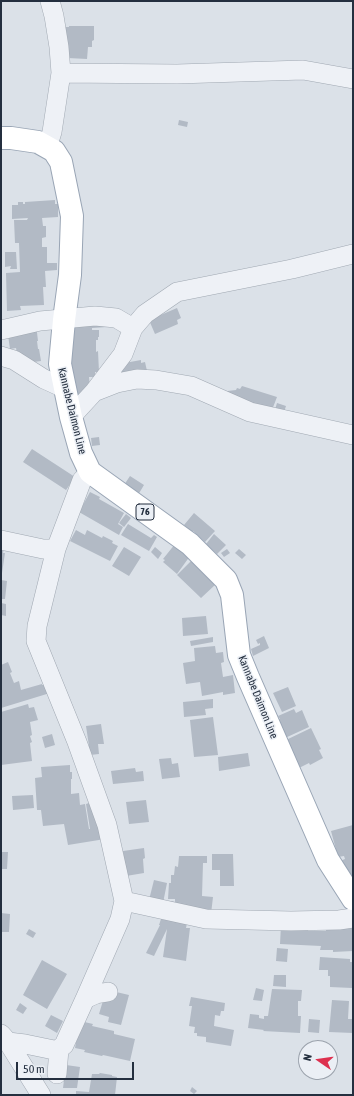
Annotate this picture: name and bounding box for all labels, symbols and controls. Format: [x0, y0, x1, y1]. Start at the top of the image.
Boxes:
street label: Kannabe Daimon Line [55, 366, 89, 456]
road number: 76 [136, 504, 154, 520]
street label: Kannabe Daimon Line [235, 653, 281, 741]
north arrow [298, 1040, 338, 1080]
text: N [301, 1053, 314, 1062]
scale bar [18, 1054, 136, 1080]
text: 50 m [23, 1062, 45, 1076]

